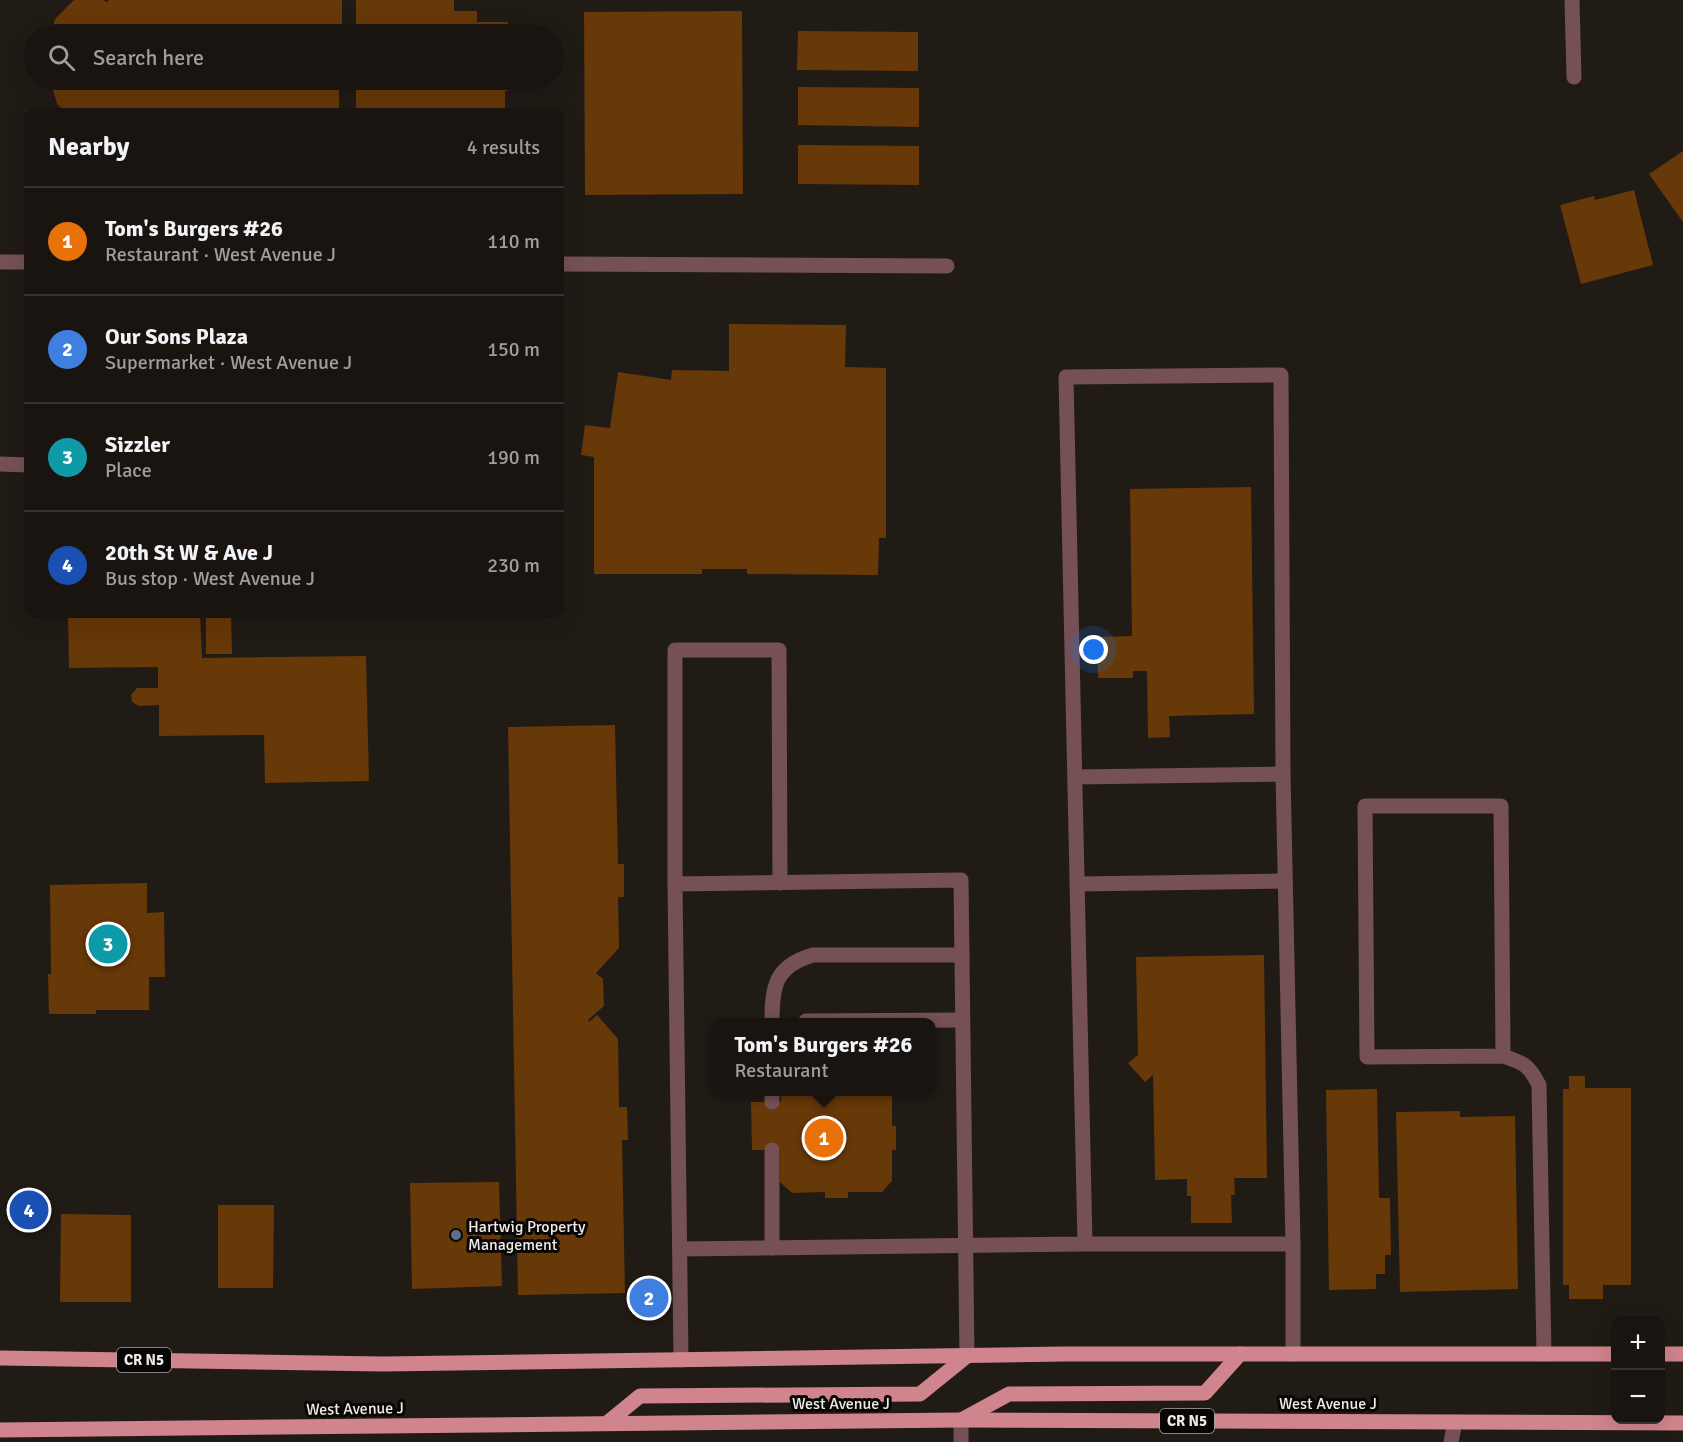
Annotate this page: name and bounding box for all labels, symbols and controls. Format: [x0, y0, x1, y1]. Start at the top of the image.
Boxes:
search box [24, 24, 564, 90]
icon: search [45, 41, 78, 74]
text: Search here [93, 44, 204, 71]
text: Nearby [48, 131, 129, 163]
text: 4 results [467, 135, 540, 160]
text: Tom's Burgers #26 [105, 215, 283, 242]
text: 1 [62, 229, 73, 254]
text: 110 m [487, 229, 540, 254]
text: Restaurant · West Avenue J [105, 242, 336, 267]
text: Our Sons Plaza [105, 323, 248, 350]
text: 2 [62, 337, 73, 362]
text: 150 m [487, 337, 540, 362]
text: Supermarket · West Avenue J [105, 350, 352, 375]
text: Sizzler [105, 431, 170, 458]
text: 3 [62, 445, 73, 470]
text: 190 m [487, 445, 540, 470]
text: Place [105, 458, 152, 483]
text: 20th St W & Ave J [105, 539, 273, 566]
text: 4 [62, 553, 73, 578]
text: 230 m [487, 553, 540, 578]
text: Bus stop · West Avenue J [105, 566, 315, 591]
your location [1079, 635, 1108, 664]
pin: 3 [88, 922, 128, 966]
popup [711, 1018, 936, 1096]
text: Tom's Burgers #26 [735, 1031, 912, 1058]
text: Restaurant [735, 1058, 828, 1083]
pin: 1 [804, 1116, 844, 1160]
pin: 4 [9, 1188, 48, 1232]
place label: Hartwig Property Management [468, 1217, 586, 1255]
marker: Hartwig Property Management [449, 1228, 463, 1242]
pin: 2 [630, 1276, 668, 1320]
map controls [1611, 1316, 1665, 1424]
button: + [1611, 1316, 1665, 1370]
road number: CR N5 [117, 1348, 171, 1372]
button: − [1611, 1370, 1665, 1424]
street label: West Avenue J [792, 1394, 890, 1414]
street label: West Avenue J [1279, 1394, 1377, 1414]
street label: West Avenue J [306, 1398, 404, 1420]
road number: CR N5 [1160, 1409, 1214, 1433]

